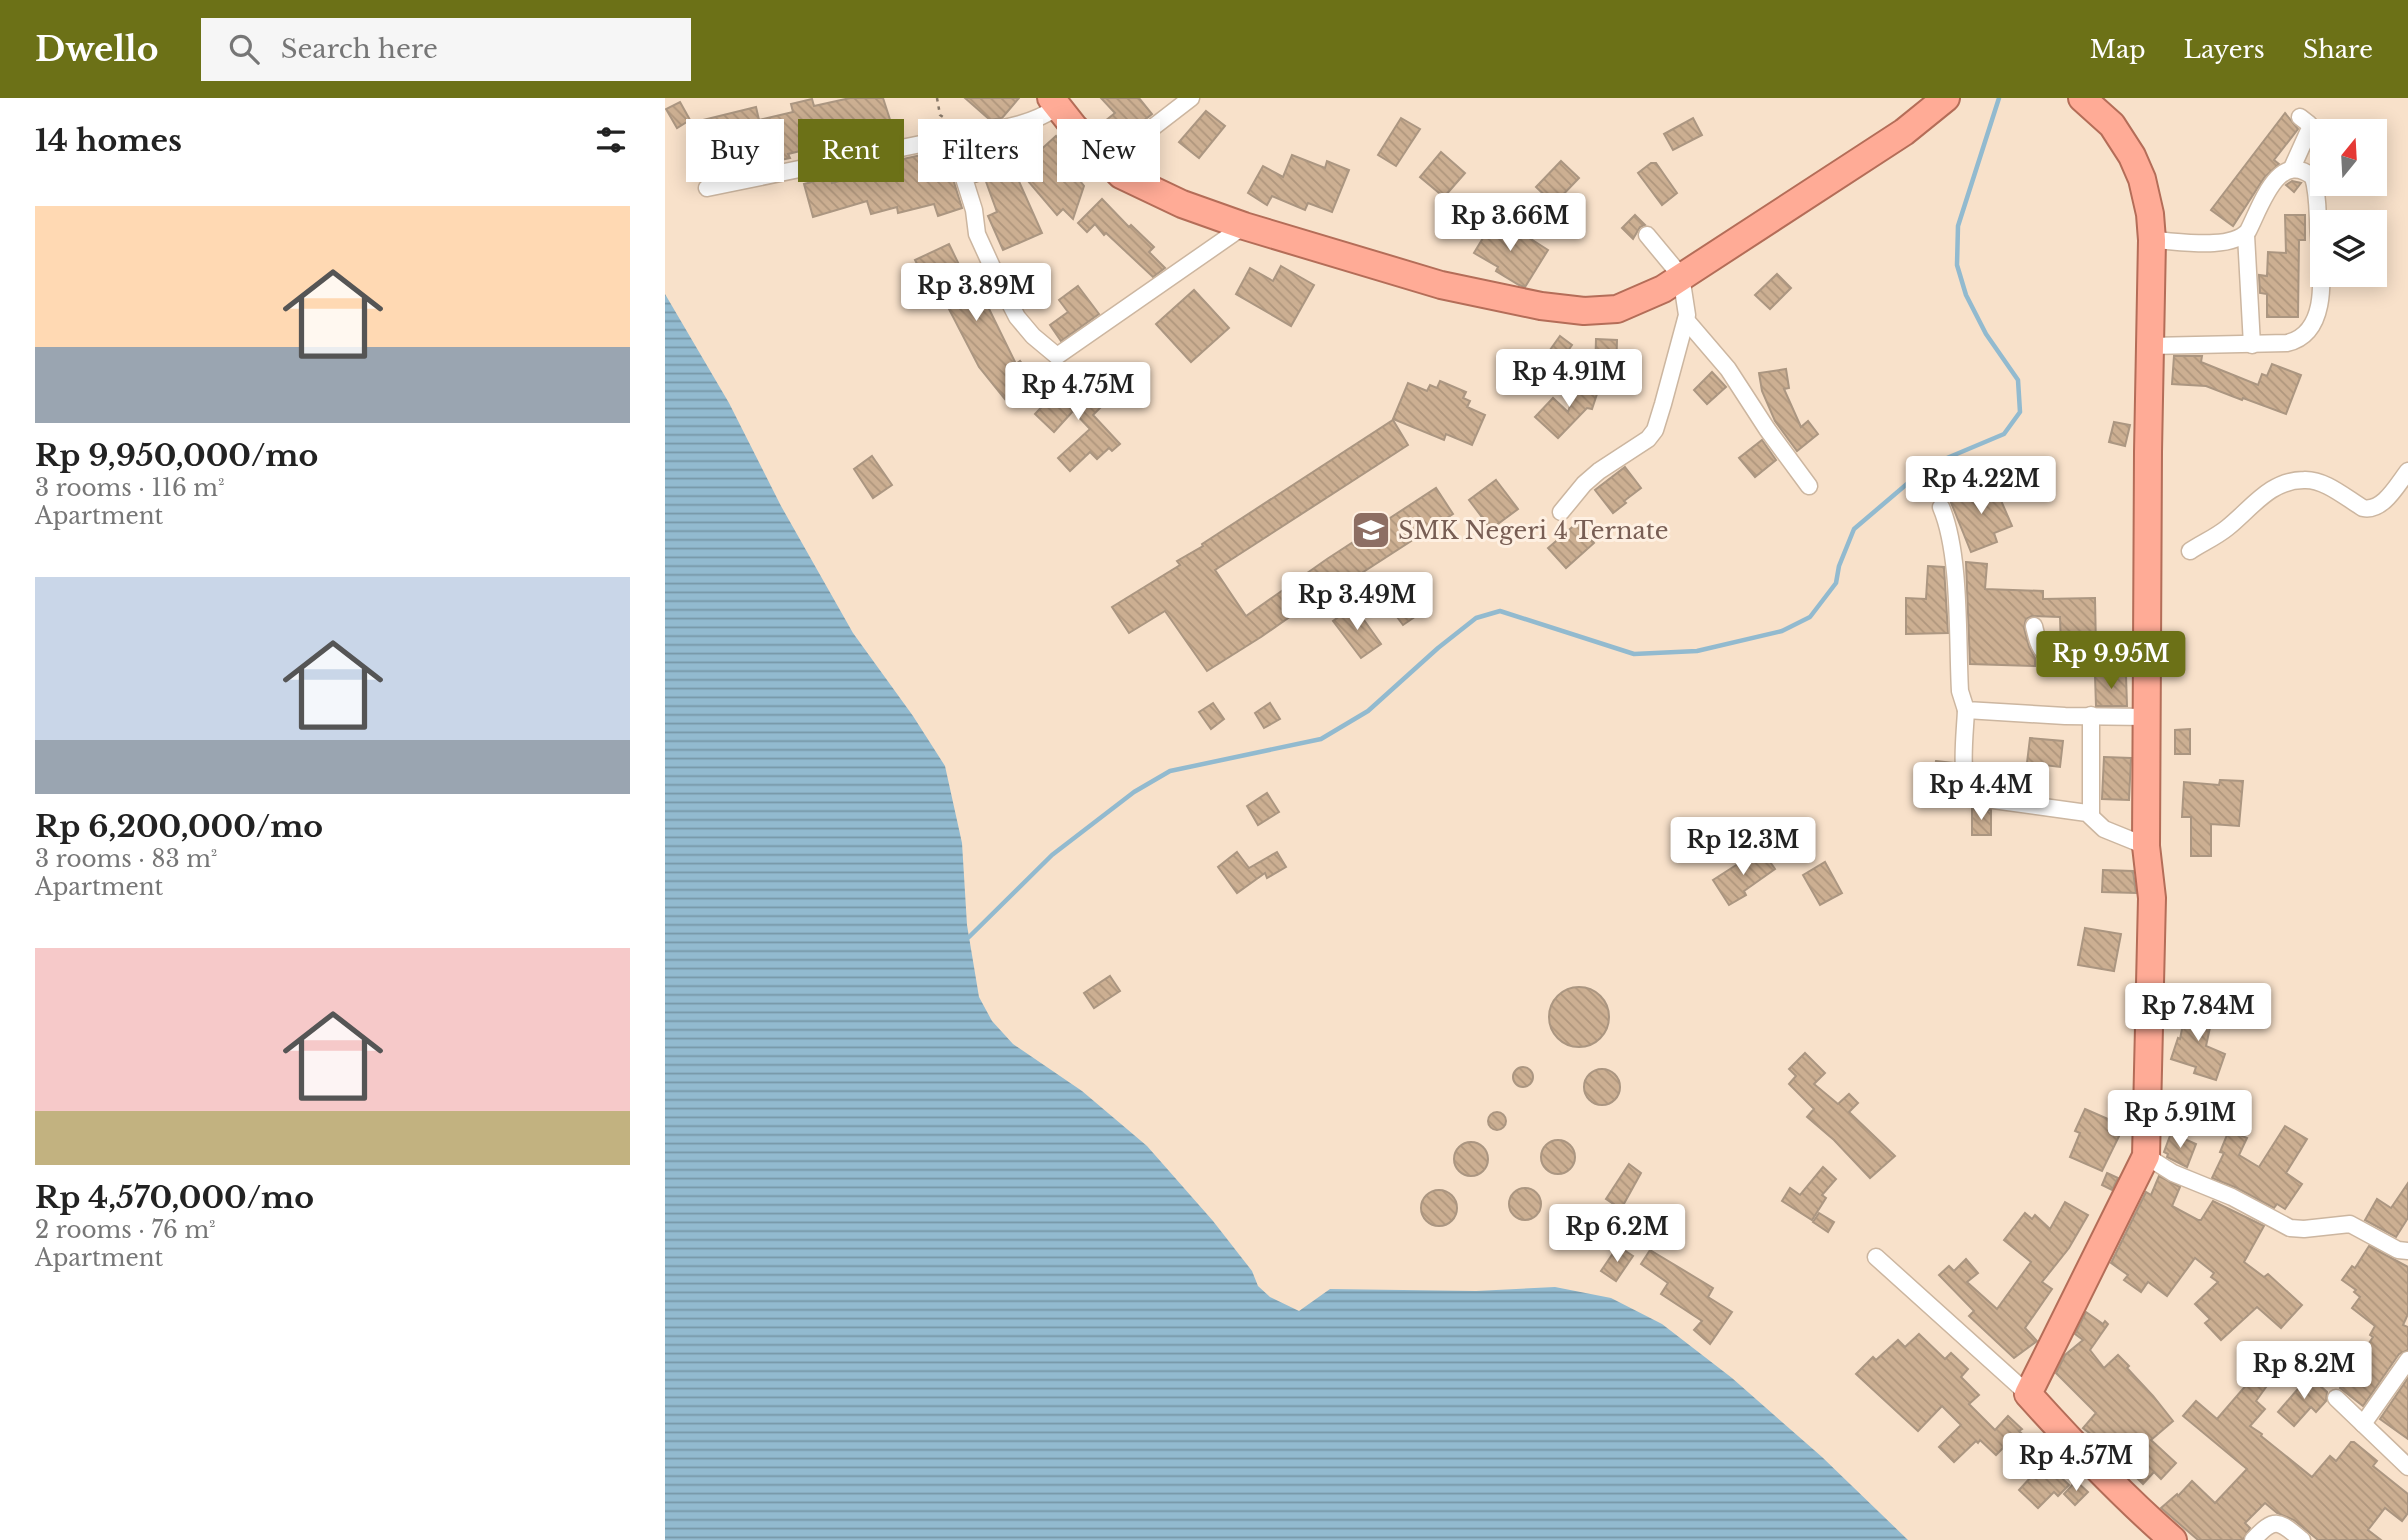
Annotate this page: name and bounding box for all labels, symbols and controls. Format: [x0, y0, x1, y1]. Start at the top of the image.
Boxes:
search box [201, 18, 691, 81]
text: Dwello [35, 29, 159, 70]
icon: search [225, 30, 263, 68]
text: Search here [281, 33, 438, 65]
text: Map [2090, 35, 2146, 64]
text: Layers [2184, 35, 2265, 64]
text: Share [2303, 35, 2373, 64]
chip: Buy [686, 119, 784, 182]
chip: Rent [798, 119, 904, 182]
chip: Filters [918, 119, 1043, 182]
chip: New [1057, 119, 1160, 182]
north arrow [2310, 119, 2387, 196]
map controls [2310, 119, 2387, 287]
icon: filters [592, 121, 630, 159]
text: 14 homes [35, 122, 182, 159]
pin: Rp 3.66M [1438, 194, 1582, 253]
text: Rp 3.66M [1451, 202, 1569, 230]
button: layers [2310, 210, 2387, 287]
icon: home [270, 251, 396, 377]
pin: Rp 3.89M [904, 264, 1048, 323]
text: Rp 3.89M [917, 272, 1035, 300]
pin: Rp 4.91M [1497, 350, 1641, 409]
text: Rp 4.91M [1512, 358, 1626, 386]
pin: Rp 4.75M [1006, 362, 1150, 422]
text: Rp 4.75M [1021, 371, 1135, 399]
text: Rp 9,950,000/mo [35, 437, 318, 474]
pin: Rp 4.22M [1909, 456, 2053, 516]
text: Rp 4.22M [1922, 465, 2040, 493]
text: 3 rooms · 116 m² [35, 474, 225, 502]
text: Apartment [35, 502, 163, 530]
school or university icon: SMK Negeri 4 Ternate [1350, 509, 1392, 551]
place label: SMK Negeri 4 Ternate [1398, 516, 1669, 545]
pin: Rp 3.49M [1285, 573, 1429, 632]
text: Rp 3.49M [1298, 581, 1416, 609]
icon: home [270, 622, 396, 748]
pin: Rp 9.95M [2039, 632, 2183, 691]
text: Rp 9.95M [2052, 640, 2170, 668]
pin: Rp 4.4M [1916, 762, 2046, 822]
text: Rp 4.4M [1929, 771, 2033, 799]
text: Rp 6,200,000/mo [35, 808, 323, 845]
pin: Rp 12.3M [1671, 818, 1815, 877]
text: Rp 12.3M [1687, 826, 1799, 854]
text: 3 rooms · 83 m² [35, 845, 217, 873]
text: Apartment [35, 873, 163, 901]
pin: Rp 7.84M [2126, 984, 2270, 1043]
text: Rp 7.84M [2141, 992, 2255, 1020]
icon: home [270, 993, 396, 1119]
pin: Rp 5.91M [2108, 1090, 2252, 1150]
text: Rp 5.91M [2124, 1099, 2236, 1127]
text: Rp 4,570,000/mo [35, 1179, 314, 1216]
pin: Rp 6.2M [1552, 1204, 1682, 1264]
text: Rp 6.2M [1565, 1213, 1669, 1241]
text: 2 rooms · 76 m² [35, 1216, 216, 1244]
text: Apartment [35, 1244, 163, 1272]
pin: Rp 8.2M [2239, 1342, 2369, 1401]
text: Rp 8.2M [2253, 1350, 2355, 1378]
pin: Rp 4.57M [2004, 1434, 2148, 1493]
text: Rp 4.57M [2019, 1442, 2133, 1470]

